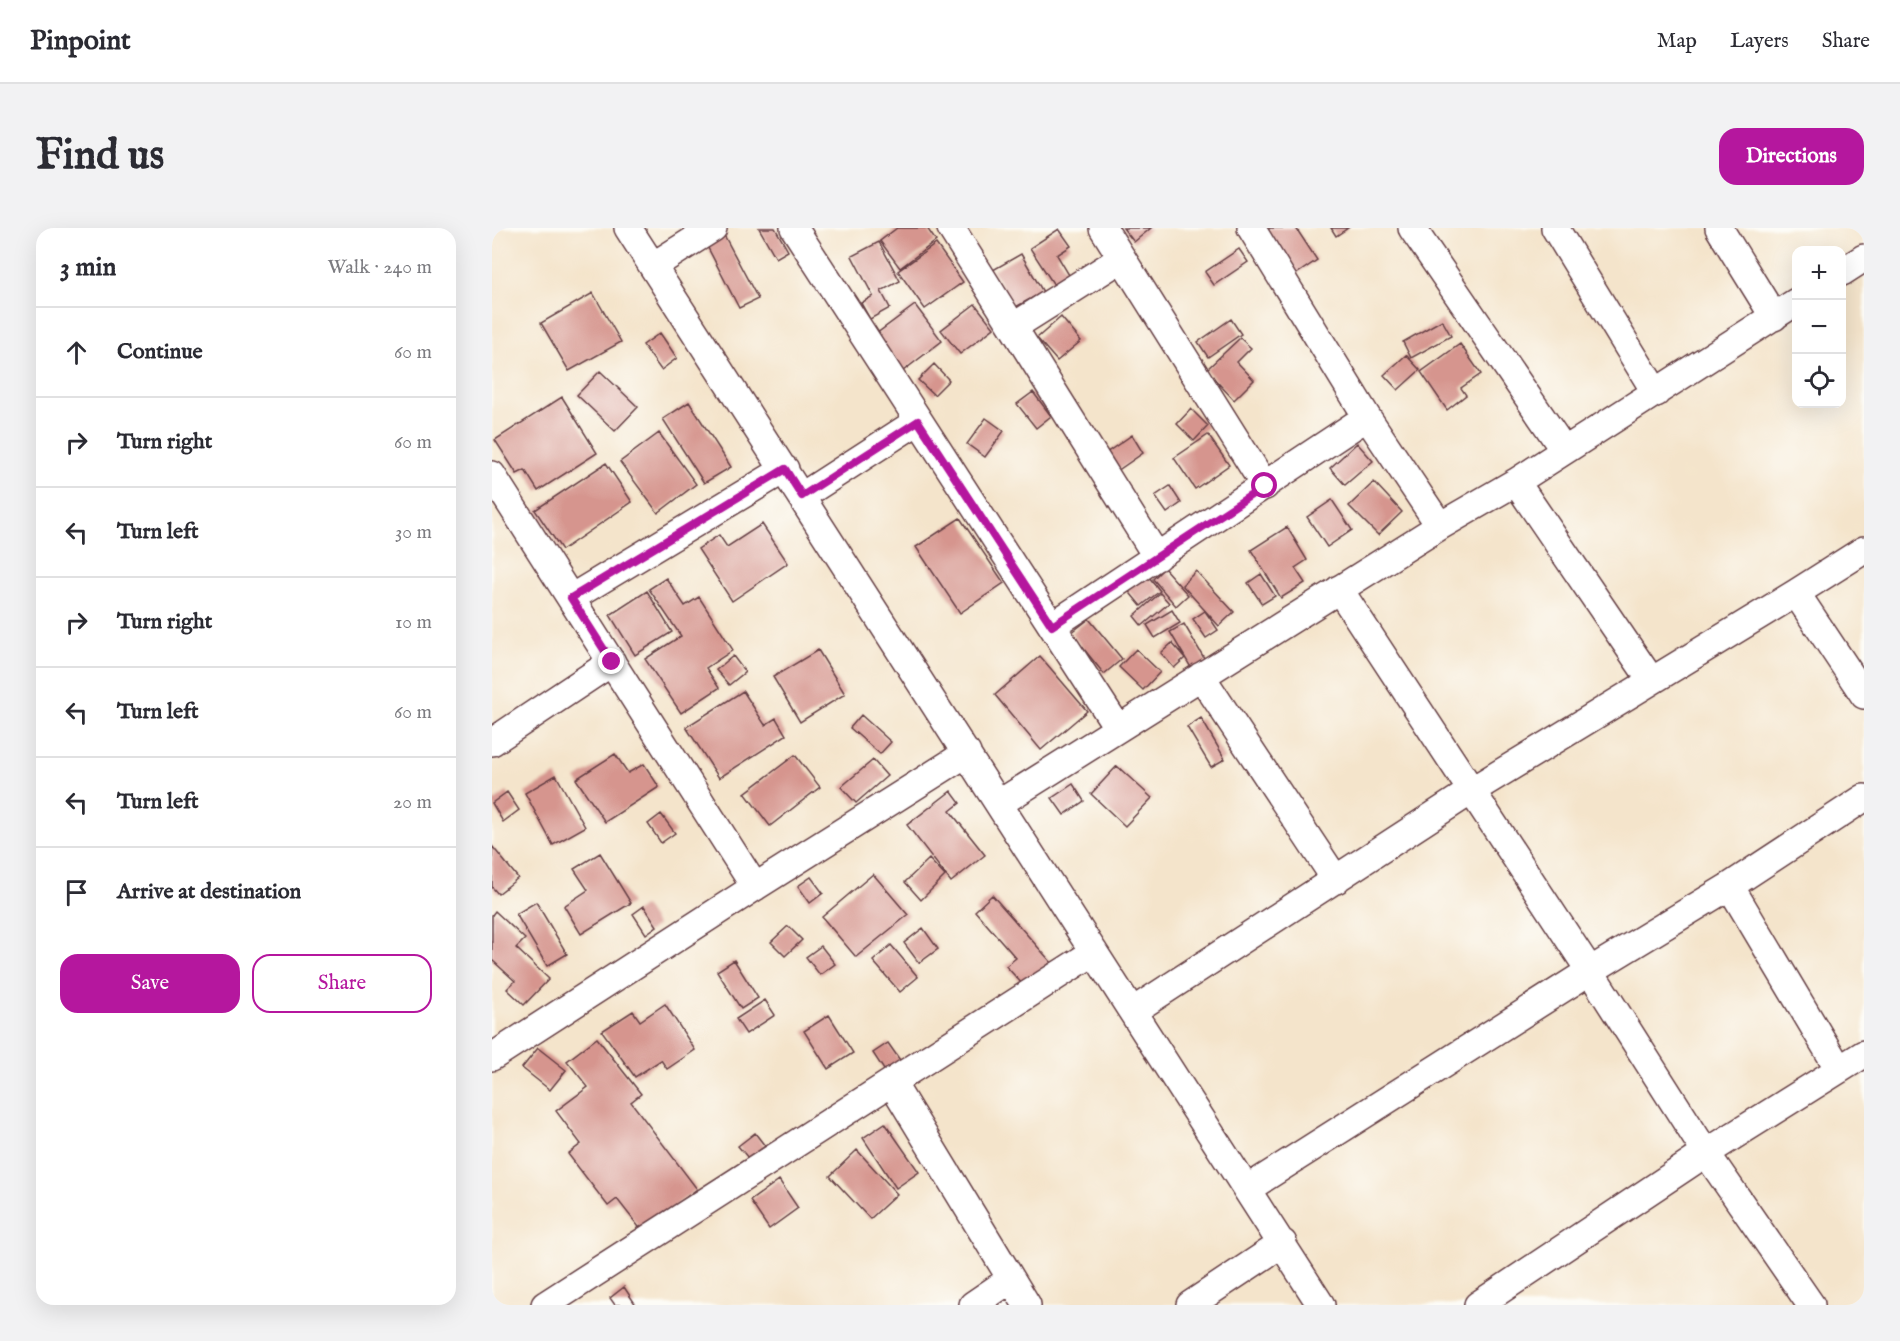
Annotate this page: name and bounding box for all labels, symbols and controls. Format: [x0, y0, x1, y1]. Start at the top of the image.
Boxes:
text: Pinpoint [30, 24, 131, 59]
text: Map [1657, 28, 1697, 55]
text: Layers [1730, 28, 1789, 55]
text: Share [1822, 28, 1870, 55]
button: Directions [1719, 128, 1864, 185]
text: Find us [36, 130, 164, 183]
map controls [1792, 246, 1846, 408]
button: + [1792, 246, 1846, 300]
text: 3 min [60, 251, 116, 284]
text: Walk · 240 m [327, 255, 432, 280]
button: − [1792, 300, 1846, 354]
icon: ahead [60, 336, 93, 369]
text: Continue [117, 338, 203, 366]
text: 60 m [394, 340, 432, 365]
button: locate [1792, 354, 1846, 408]
icon: right [60, 426, 93, 459]
text: Turn right [117, 428, 212, 456]
text: 60 m [394, 430, 432, 455]
route start [1251, 472, 1277, 498]
icon: left [60, 516, 93, 549]
text: Turn left [117, 518, 199, 546]
text: 30 m [395, 520, 432, 545]
icon: right [60, 606, 93, 639]
text: Turn right [117, 608, 212, 636]
text: 10 m [395, 610, 432, 635]
route end [598, 648, 624, 674]
icon: left [60, 696, 93, 729]
text: Turn left [117, 698, 199, 726]
text: 60 m [394, 700, 432, 725]
icon: left [60, 786, 93, 819]
text: Turn left [117, 788, 199, 816]
text: 20 m [393, 790, 432, 815]
icon: arrive [60, 876, 93, 909]
text: Arrive at destination [117, 878, 301, 906]
button: Save [60, 954, 240, 1013]
button: Share [252, 954, 432, 1013]

